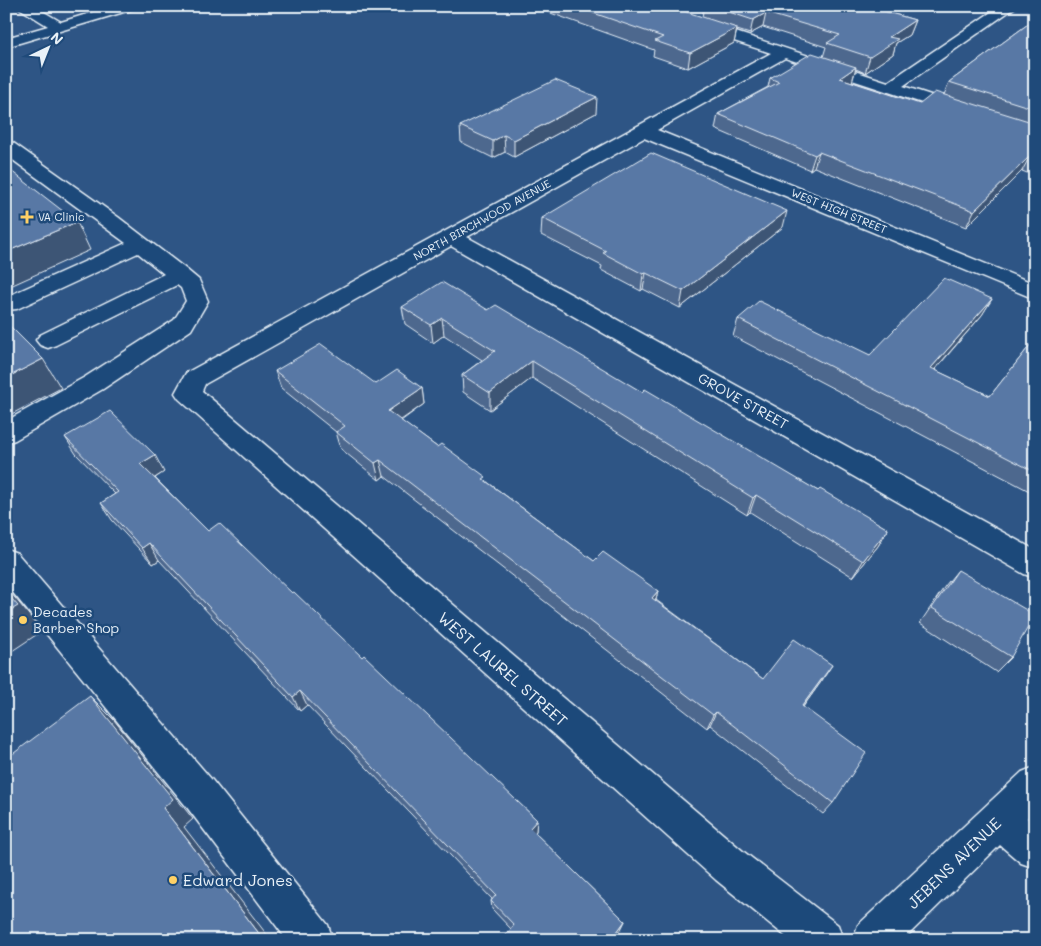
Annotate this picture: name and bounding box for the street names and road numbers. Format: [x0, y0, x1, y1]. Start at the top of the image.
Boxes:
street label: NORTH BIRCHWOOD AVENUE [410, 175, 553, 264]
street label: WEST HIGH STREET [789, 184, 889, 237]
street label: GROVE STREET [695, 368, 792, 433]
street label: WEST LAUREL STREET [434, 607, 572, 731]
street label: JEBENS AVENUE [902, 812, 1005, 913]

